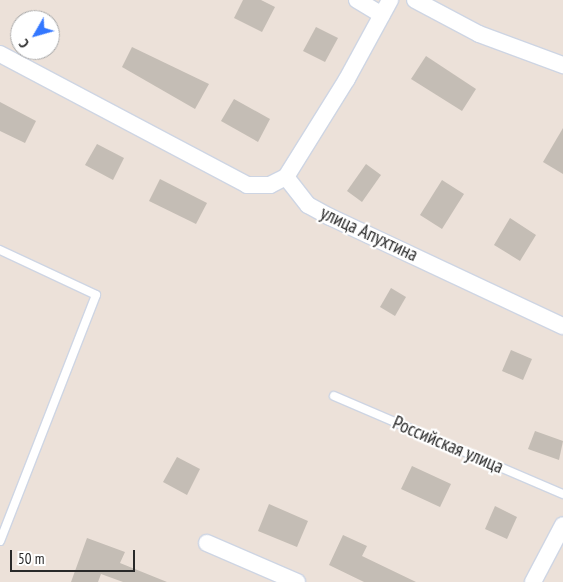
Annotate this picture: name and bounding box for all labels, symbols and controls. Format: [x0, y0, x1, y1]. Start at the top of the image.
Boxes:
north arrow [10, 10, 60, 60]
text: С [15, 36, 33, 52]
street label: улица Апухтина [316, 201, 422, 267]
street label: Российская улица [389, 411, 507, 479]
scale bar [12, 540, 138, 572]
text: 50 m [18, 549, 44, 568]

